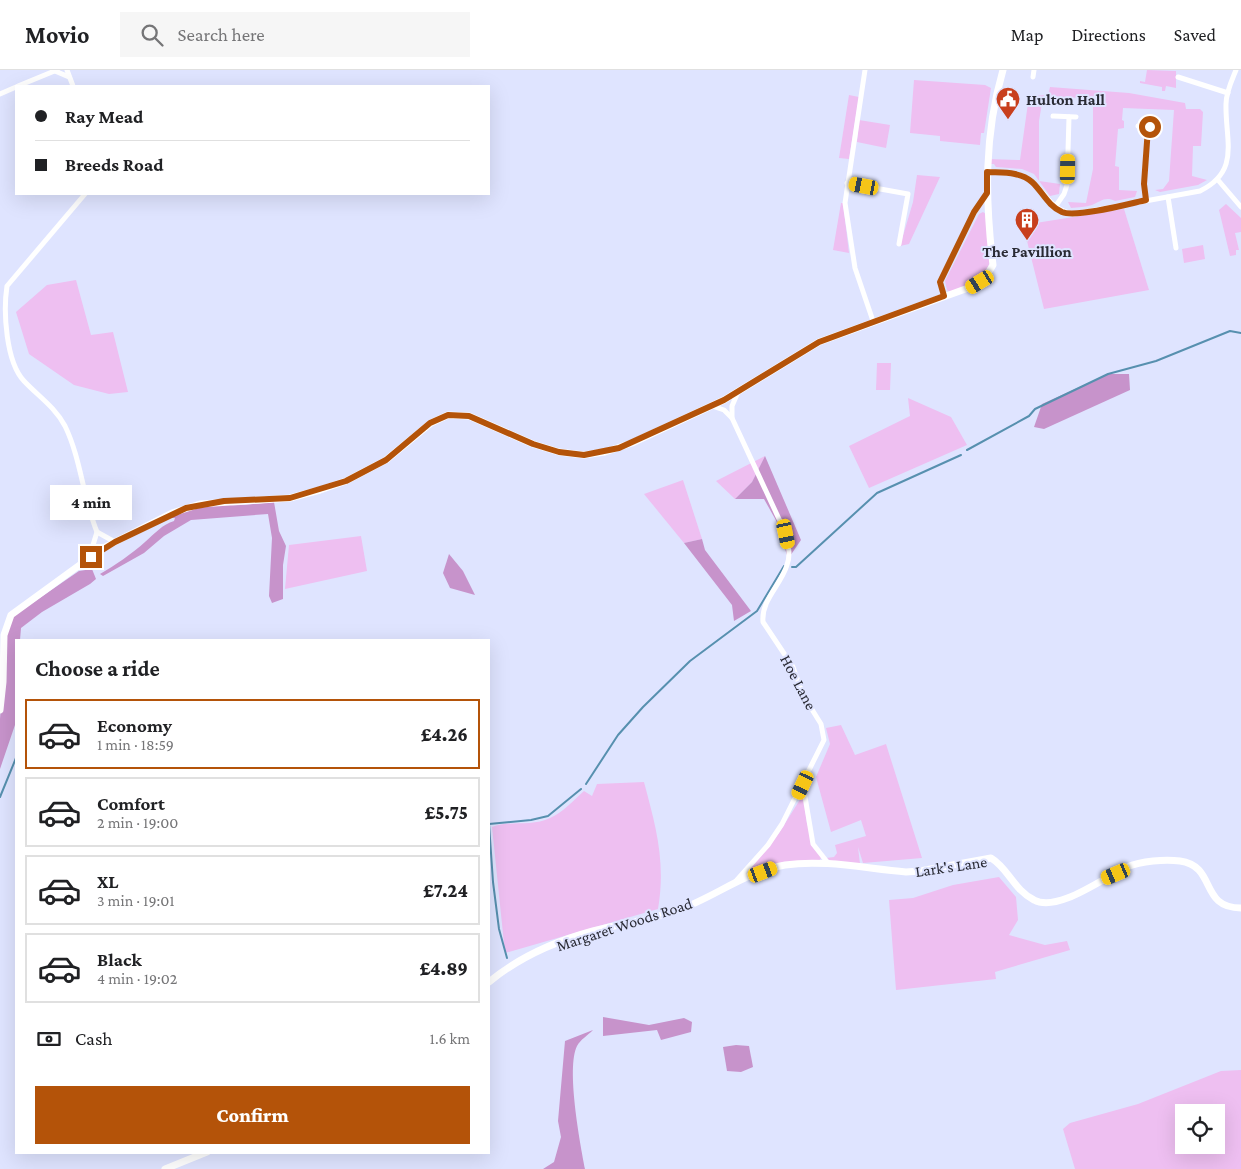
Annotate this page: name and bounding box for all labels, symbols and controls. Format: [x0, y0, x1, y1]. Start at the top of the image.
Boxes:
search box [120, 12, 470, 57]
text: Movio [25, 21, 90, 48]
icon: search [138, 21, 166, 49]
text: Search here [178, 24, 265, 45]
text: Map [1011, 25, 1043, 45]
text: Directions [1071, 25, 1146, 45]
text: Saved [1174, 25, 1216, 45]
public building icon: Hulton Hall [995, 86, 1021, 120]
place label: Hulton Hall [1026, 91, 1105, 108]
text: Ray Mead [65, 106, 143, 127]
route start [1139, 116, 1161, 138]
text: Breeds Road [65, 154, 164, 175]
car [1060, 154, 1075, 184]
car [847, 176, 880, 196]
building icon: The Pavillion [1014, 207, 1040, 241]
place label: The Pavillion [982, 243, 1072, 260]
car [963, 268, 996, 296]
callout: 4 min [50, 484, 132, 520]
text: 4 min [71, 494, 111, 511]
car [775, 518, 796, 550]
route end [80, 546, 102, 568]
street label: Hoe Lane [777, 652, 820, 712]
text: Choose a ride [35, 656, 160, 681]
icon: car [37, 712, 82, 757]
text: Economy [97, 715, 172, 736]
text: £4.26 [421, 724, 468, 745]
text: 1 min · 18:59 [97, 736, 174, 753]
car [789, 768, 816, 802]
icon: car [37, 790, 82, 835]
text: Comfort [97, 793, 165, 814]
text: £5.75 [424, 802, 468, 823]
text: 2 min · 19:00 [97, 814, 178, 831]
street label: Lark's Lane [914, 853, 988, 880]
car [746, 860, 779, 884]
car [1099, 861, 1132, 887]
icon: car [37, 868, 82, 913]
text: XL [97, 871, 119, 892]
text: £7.24 [423, 880, 468, 901]
text: 3 min · 19:01 [97, 892, 175, 909]
street label: Margaret Woods Road [554, 894, 695, 955]
icon: car [37, 946, 82, 991]
text: Black [97, 949, 142, 970]
text: £4.89 [419, 958, 468, 979]
text: 4 min · 19:02 [97, 970, 177, 987]
icon: cash [35, 1025, 63, 1053]
text: Cash [75, 1028, 113, 1049]
text: 1.6 km [430, 1030, 470, 1047]
button: Confirm [35, 1086, 470, 1144]
map controls [1175, 1104, 1225, 1154]
button: locate [1175, 1104, 1225, 1154]

